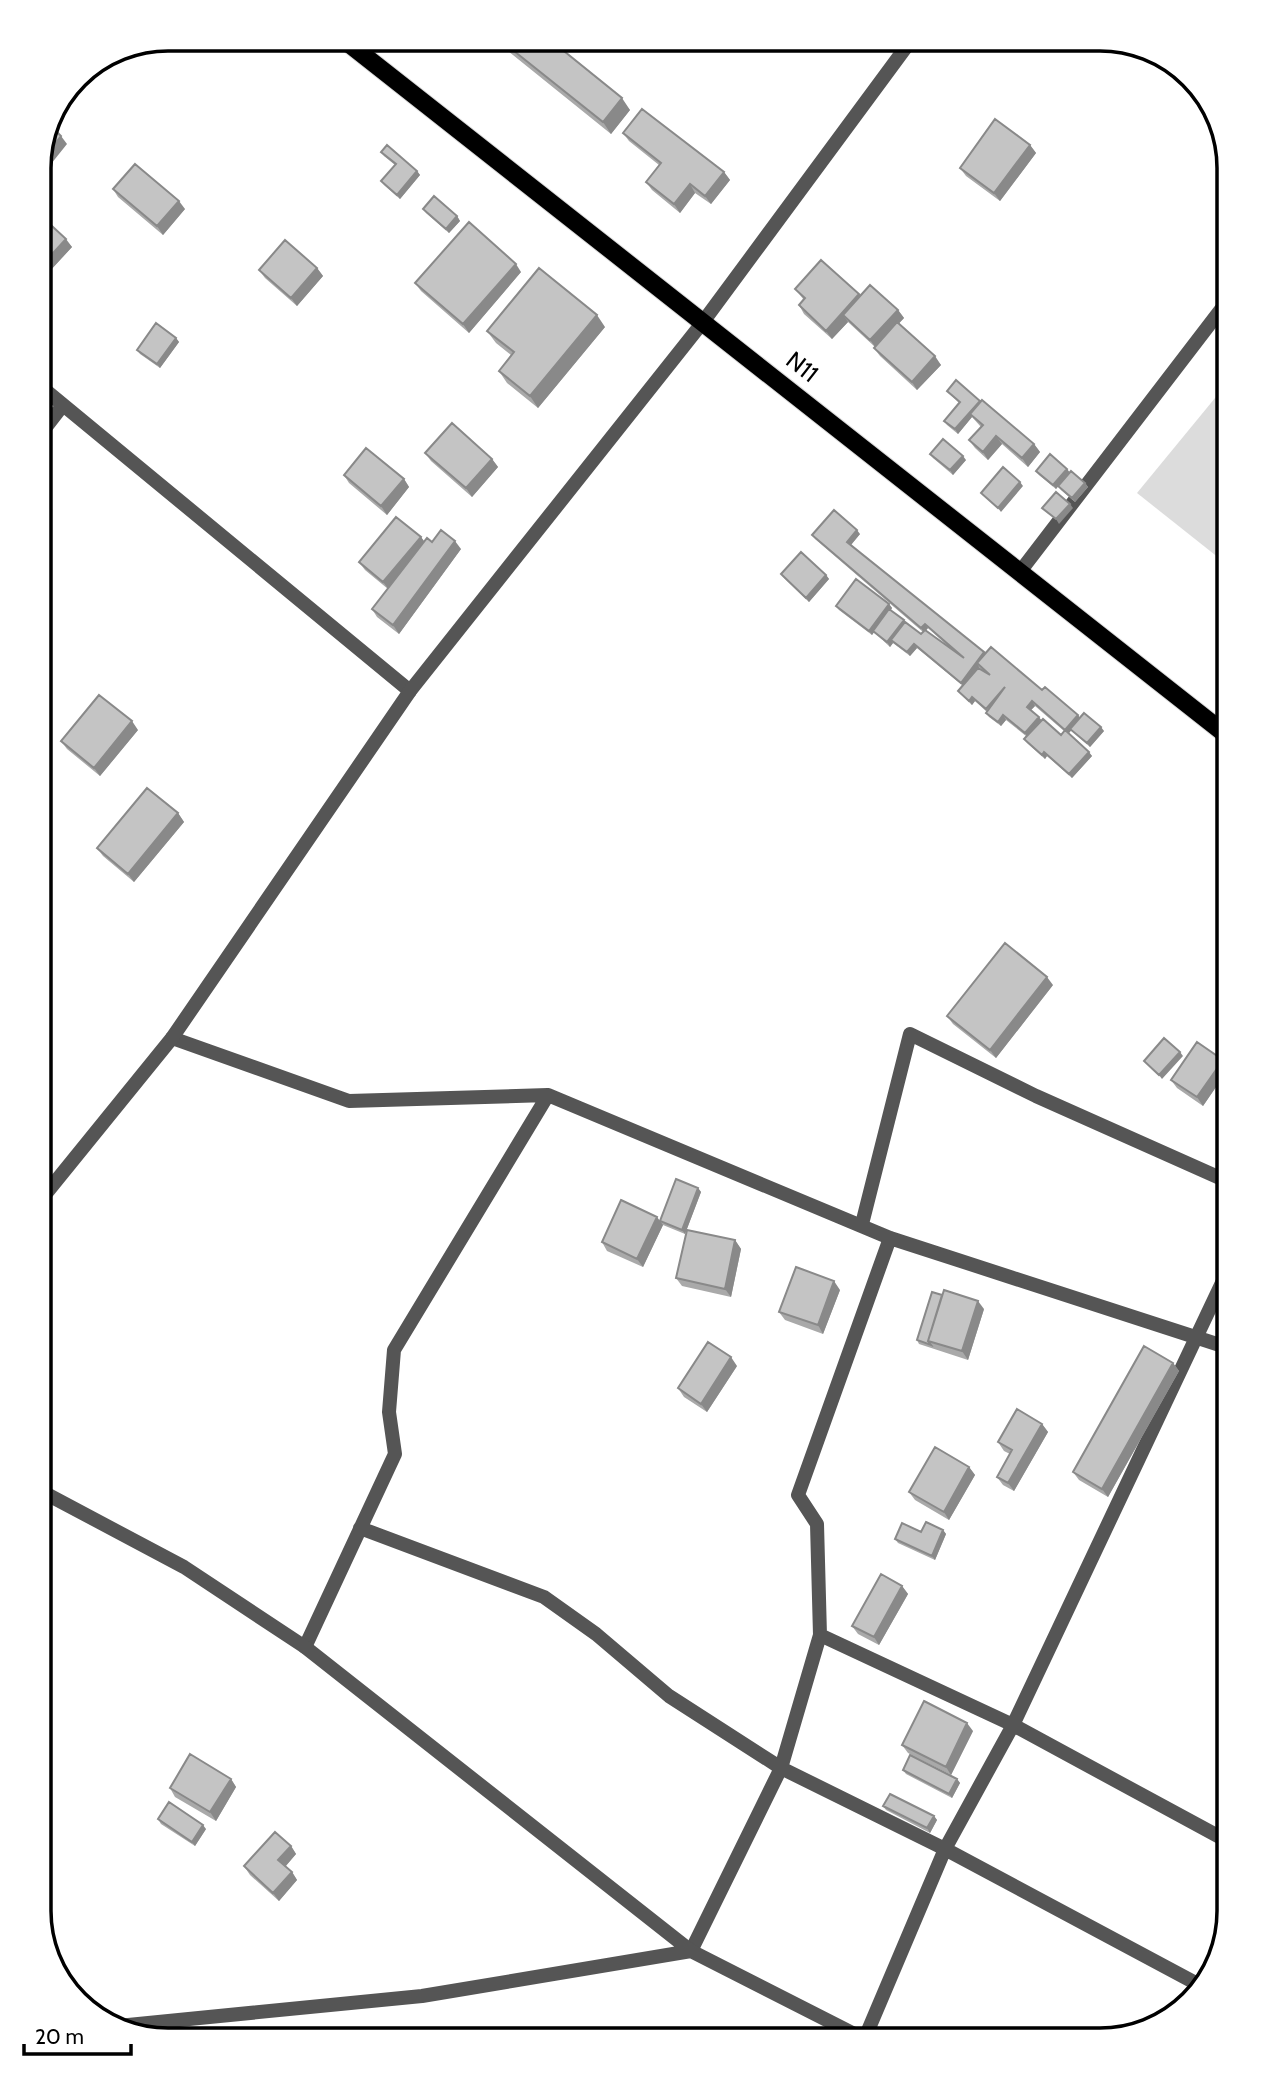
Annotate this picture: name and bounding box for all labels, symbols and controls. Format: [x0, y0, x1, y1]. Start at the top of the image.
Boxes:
street label: N11 [781, 345, 824, 388]
scale bar [24, 2012, 131, 2056]
text: 20 m [35, 2024, 84, 2049]

